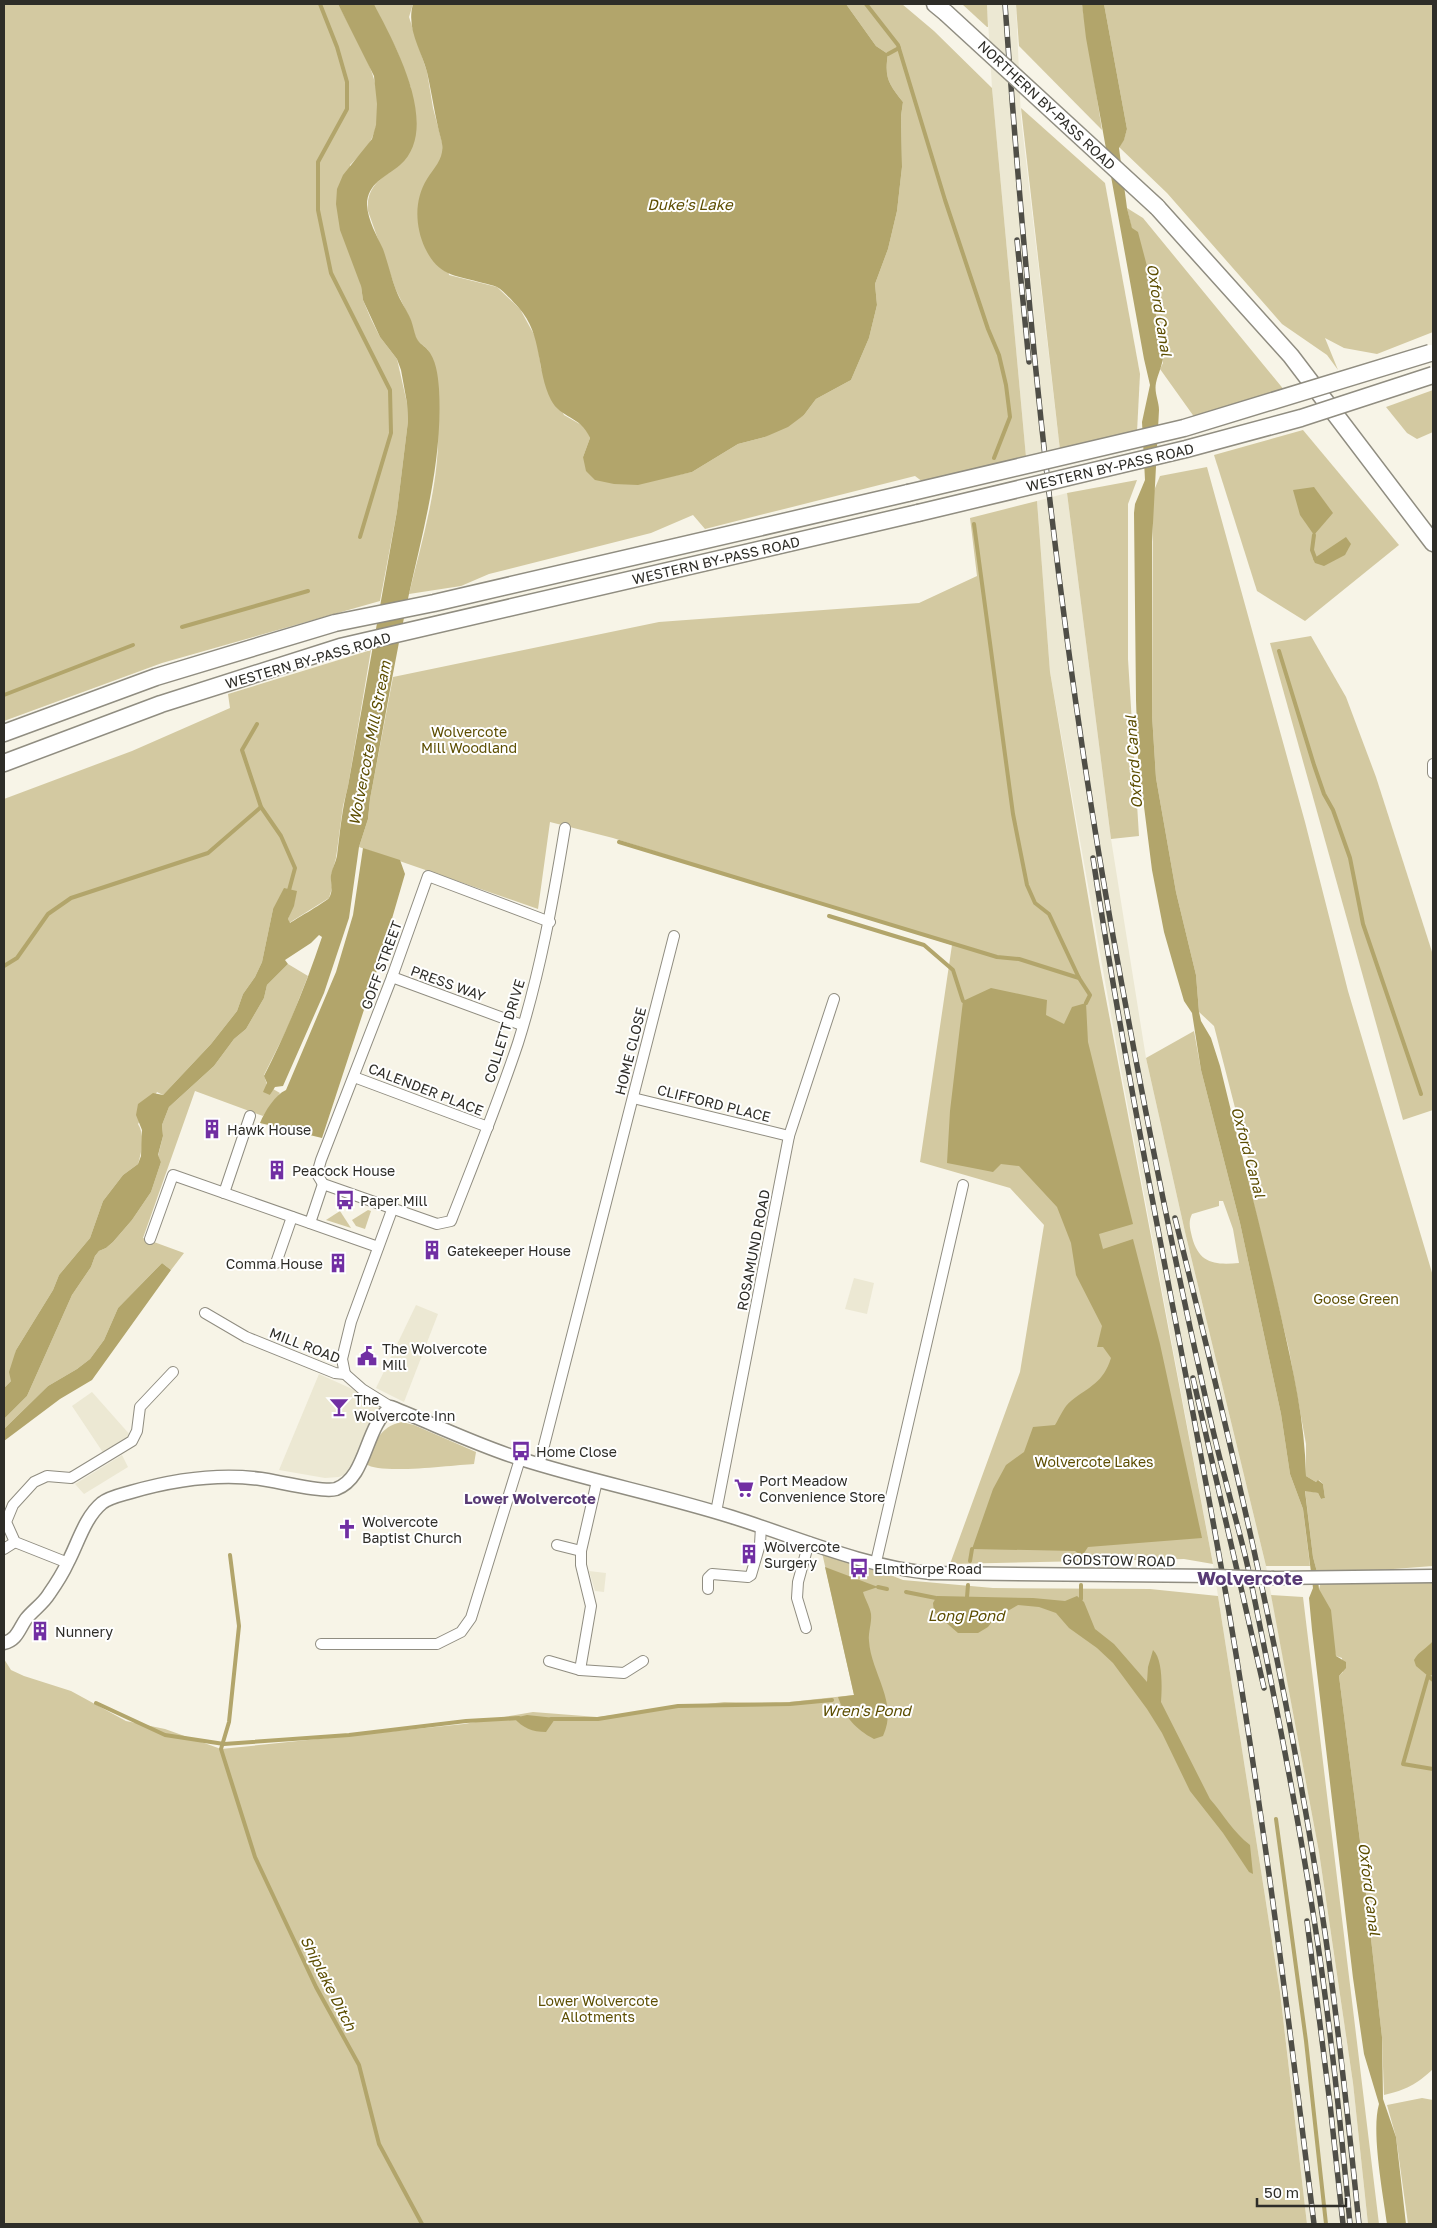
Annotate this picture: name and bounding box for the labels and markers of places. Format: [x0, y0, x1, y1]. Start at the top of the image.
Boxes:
building icon: Hawk House [201, 1118, 223, 1140]
place label: Hawk House [227, 1121, 311, 1138]
building icon: Peacock House [266, 1159, 288, 1181]
place label: Peacock House [292, 1162, 395, 1179]
bus stop icon: Paper Mill [334, 1189, 356, 1211]
place label: Paper Mill [360, 1192, 427, 1209]
building icon: Gatekeeper House [421, 1239, 443, 1261]
place label: Gatekeeper House [447, 1242, 571, 1259]
building icon: Comma House [327, 1252, 349, 1274]
place label: Comma House [226, 1255, 323, 1272]
place label: The Wolvercote Mill [382, 1340, 487, 1373]
public building icon: The Wolvercote Mill [356, 1345, 378, 1367]
place label: The Wolvercote Inn [354, 1391, 455, 1424]
bar icon: The Wolvercote Inn [328, 1396, 350, 1418]
bus stop icon: Home Close [510, 1440, 532, 1462]
place label: Home Close [536, 1443, 617, 1460]
place label: Port Meadow Convenience Store [759, 1472, 885, 1505]
supermarket icon: Port Meadow Convenience Store [733, 1477, 755, 1499]
place label: Wolvercote Baptist Church [362, 1513, 462, 1546]
church icon: Wolvercote Baptist Church [336, 1518, 358, 1540]
place label: Wolvercote Surgery [764, 1538, 840, 1571]
building icon: Wolvercote Surgery [738, 1543, 760, 1565]
bus stop icon: Elmthorpe Road [848, 1557, 870, 1579]
place label: Elmthorpe Road [874, 1560, 982, 1577]
building icon: Nunnery [29, 1620, 51, 1642]
place label: Nunnery [55, 1623, 113, 1640]

